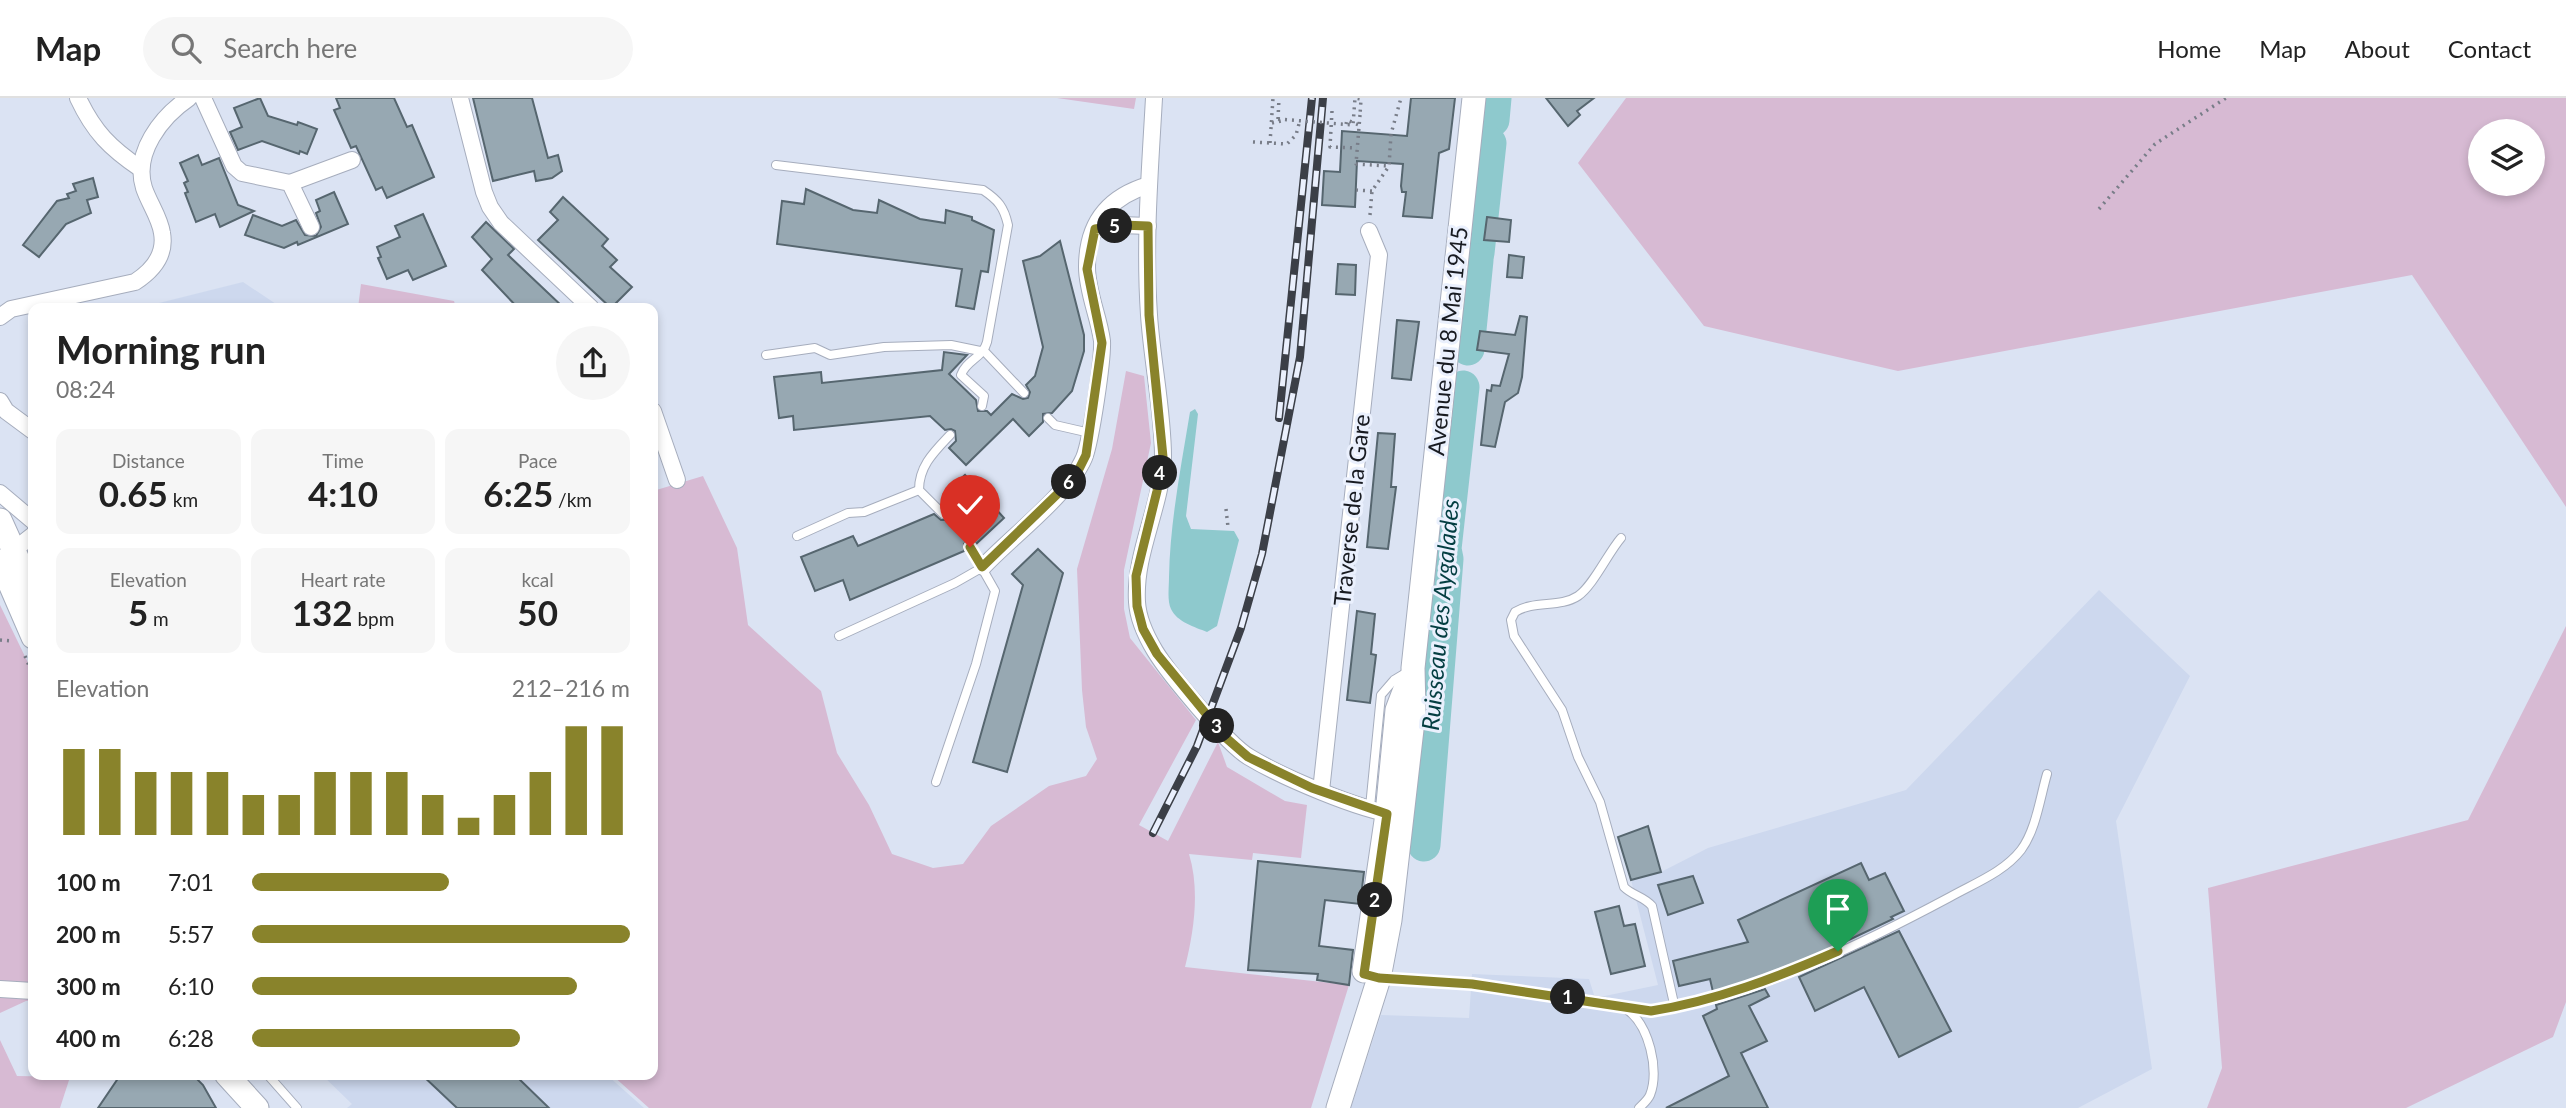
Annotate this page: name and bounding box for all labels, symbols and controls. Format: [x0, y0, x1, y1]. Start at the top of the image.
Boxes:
search box [143, 17, 633, 80]
text: Map [35, 28, 101, 68]
icon: search [167, 29, 205, 67]
text: Search here [223, 32, 357, 64]
text: Home [2157, 34, 2221, 63]
text: Map [2259, 34, 2307, 63]
text: About [2345, 34, 2410, 63]
text: Contact [2448, 34, 2531, 63]
map controls [2468, 119, 2545, 196]
button: layers [2468, 119, 2545, 196]
pin: 5 [1098, 208, 1132, 244]
text: 5 [1109, 214, 1120, 237]
street label: Avenue du 8 Mai 1945 [1421, 225, 1473, 457]
text: Morning run [56, 326, 266, 372]
button: share [556, 326, 630, 400]
text: 08:24 [56, 375, 115, 403]
street label: Traverse de la Gare [1327, 413, 1375, 607]
text: Distance [112, 449, 185, 472]
text: Time [322, 449, 364, 472]
text: Pace [518, 449, 557, 472]
pin: 4 [1142, 456, 1178, 490]
text: 4 [1154, 461, 1165, 484]
pin: 6 [1052, 464, 1086, 500]
text: 6 [1063, 470, 1074, 493]
text: 0.65 [99, 472, 168, 514]
text: 4:10 [308, 472, 378, 514]
text: 6:25 [483, 472, 553, 514]
pin [940, 475, 1000, 547]
icon: check [951, 486, 989, 524]
text: km [168, 488, 198, 511]
text: /km [553, 488, 592, 511]
water label: Ruisseau des Aygalades [1415, 498, 1464, 732]
text: Elevation [110, 568, 187, 591]
text: Heart rate [300, 568, 386, 591]
text: kcal [522, 568, 554, 591]
text: 5 [128, 591, 148, 633]
text: 132 [292, 591, 353, 633]
text: 50 [517, 591, 558, 633]
text: m [148, 607, 169, 630]
text: bpm [353, 607, 394, 630]
text: Elevation [56, 674, 149, 702]
text: 212–216 m [512, 674, 630, 702]
pin: 3 [1200, 708, 1234, 744]
text: 3 [1211, 714, 1222, 737]
text: 100 m [56, 868, 121, 896]
text: 7:01 [168, 868, 214, 896]
pin [1808, 879, 1868, 951]
pin: 2 [1358, 882, 1392, 918]
text: 2 [1369, 888, 1380, 911]
icon: arrive [1819, 890, 1857, 928]
text: 200 m [56, 920, 121, 948]
text: 5:57 [168, 920, 214, 948]
text: 300 m [56, 972, 121, 1000]
text: 6:10 [168, 972, 214, 1000]
pin: 1 [1550, 979, 1586, 1014]
text: 1 [1562, 985, 1573, 1008]
text: 400 m [56, 1024, 121, 1052]
text: 6:28 [168, 1024, 214, 1052]

